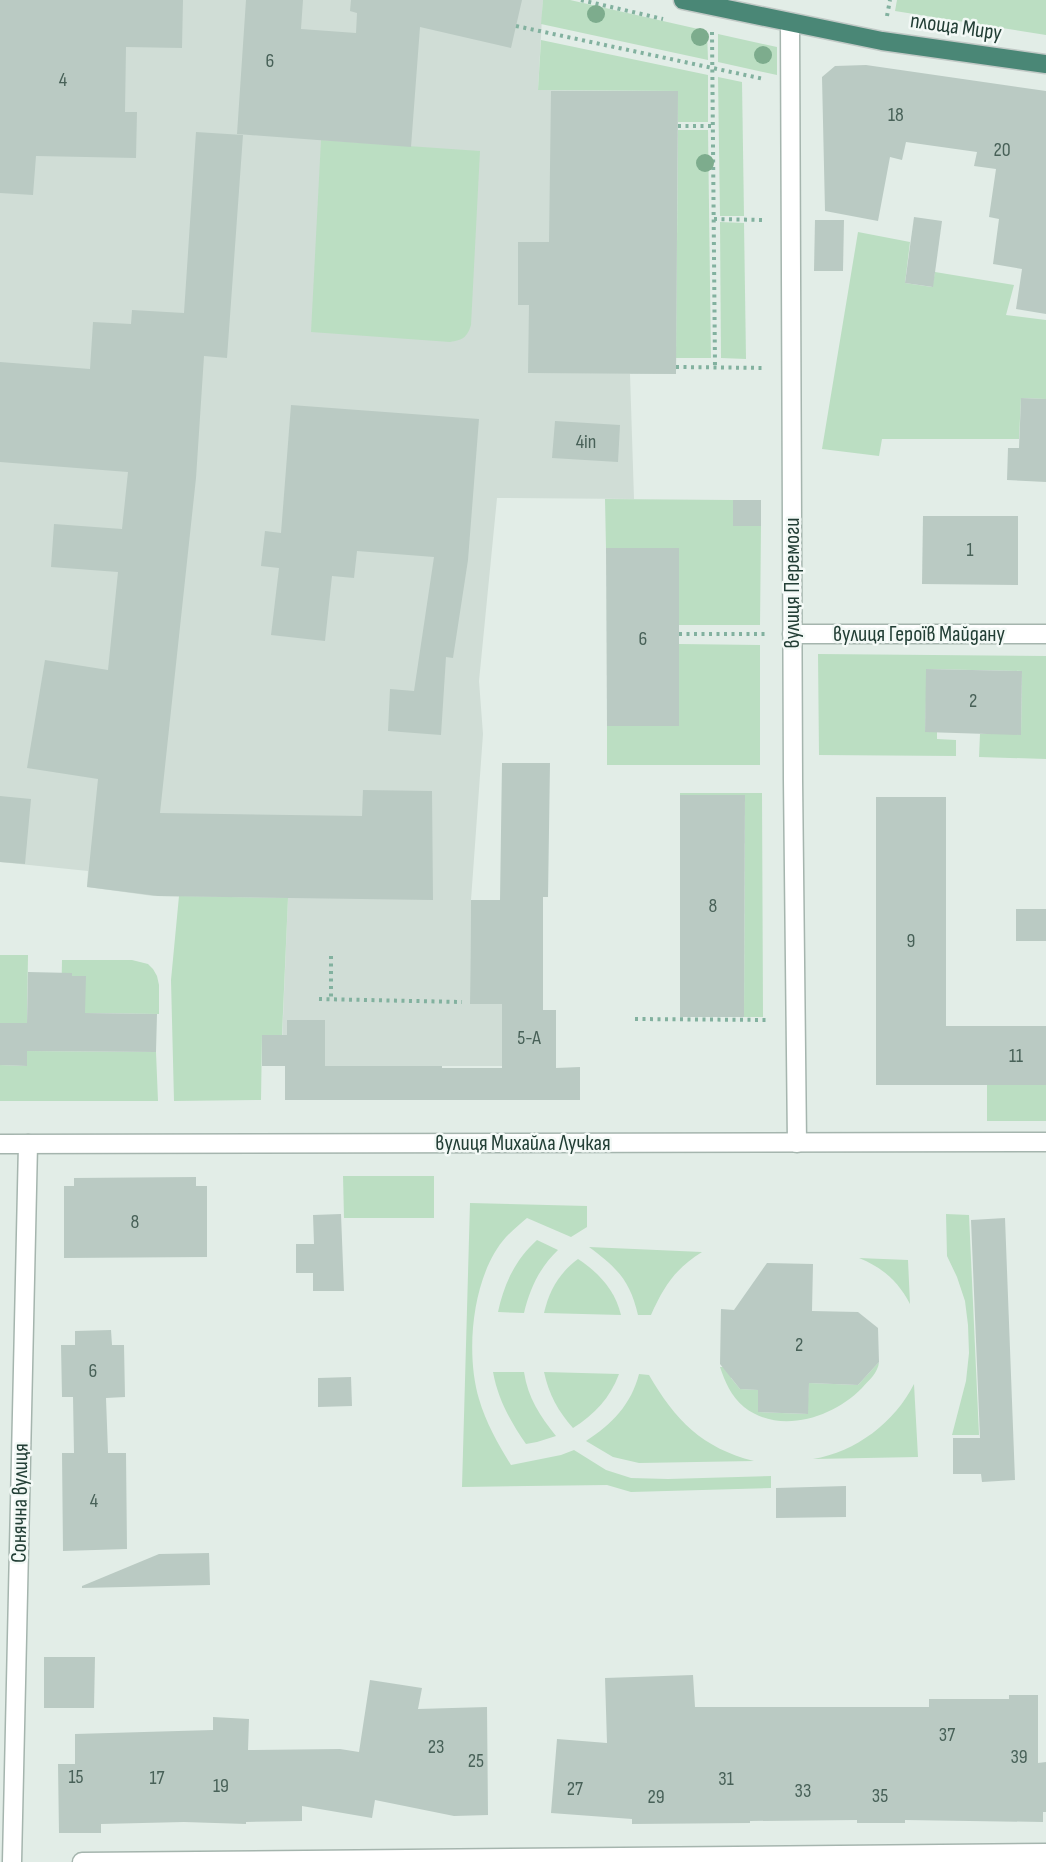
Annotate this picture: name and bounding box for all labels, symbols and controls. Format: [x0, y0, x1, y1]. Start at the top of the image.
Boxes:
street label: площа Миру [909, 7, 1004, 47]
house number: 6 [266, 49, 274, 73]
house number: 4 [59, 68, 67, 92]
house number: 18 [888, 103, 904, 127]
house number: 20 [993, 138, 1011, 162]
house number: 4іп [576, 430, 596, 454]
street label: вулиця Перемоги [779, 518, 806, 648]
house number: 1 [967, 538, 974, 562]
street label: вулиця Героїв Майдану [833, 621, 1006, 648]
house number: 6 [639, 627, 647, 651]
house number: 2 [969, 689, 977, 713]
house number: 8 [709, 894, 717, 918]
house number: 9 [907, 929, 915, 953]
house number: 5-А [517, 1026, 541, 1050]
house number: 11 [1009, 1044, 1023, 1068]
street label: вулиця Михайла Лучкая [435, 1130, 611, 1157]
house number: 8 [131, 1210, 139, 1234]
house number: 2 [795, 1333, 803, 1357]
house number: 6 [89, 1359, 97, 1383]
street label: Сонячна вулиця [5, 1443, 35, 1563]
house number: 4 [90, 1489, 98, 1513]
house number: 37 [939, 1723, 955, 1747]
house number: 23 [428, 1735, 444, 1759]
house number: 39 [1010, 1745, 1028, 1769]
house number: 25 [468, 1749, 484, 1773]
house number: 15 [68, 1765, 84, 1789]
house number: 17 [150, 1766, 164, 1790]
house number: 31 [718, 1767, 734, 1791]
house number: 19 [213, 1774, 229, 1798]
house number: 27 [567, 1777, 583, 1801]
house number: 33 [795, 1779, 811, 1803]
house number: 35 [872, 1784, 888, 1808]
house number: 29 [647, 1785, 665, 1809]

